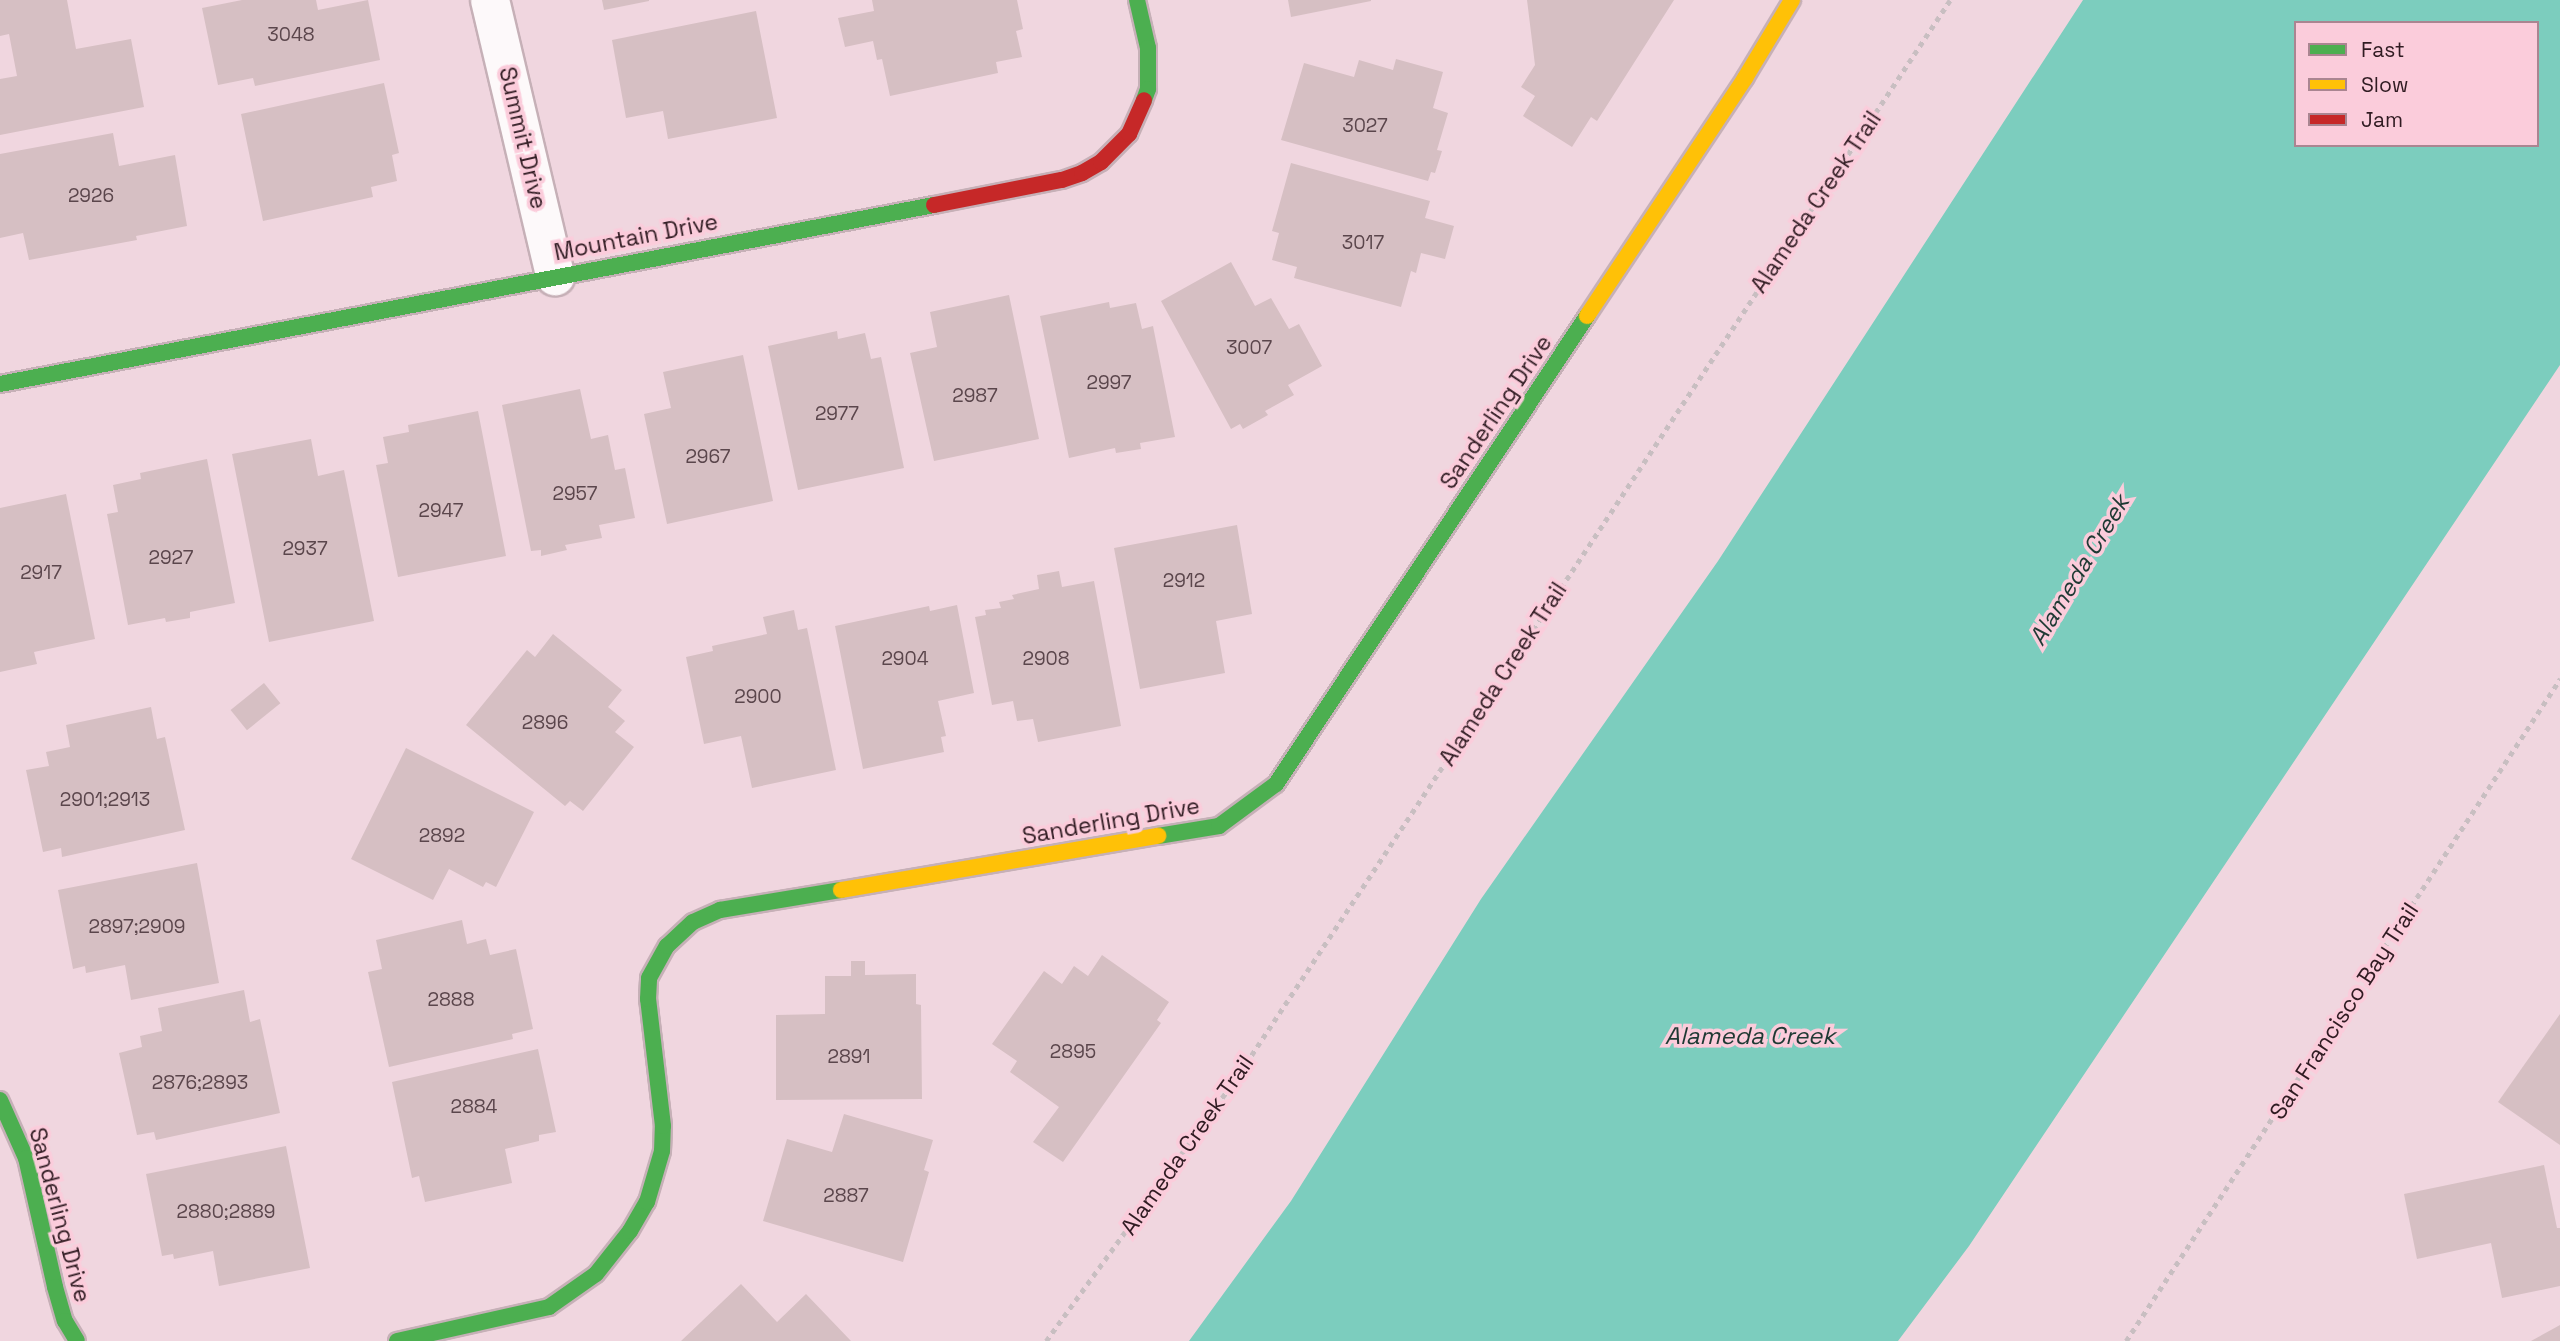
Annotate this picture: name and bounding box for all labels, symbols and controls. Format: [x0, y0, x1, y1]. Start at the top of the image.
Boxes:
legend [2294, 21, 2539, 147]
house number: 3048 [267, 24, 315, 46]
text: Fast [2361, 36, 2405, 63]
street label: Summit Drive [493, 64, 553, 212]
text: Slow [2361, 71, 2409, 98]
street label: Alameda Creek Trail [1745, 106, 1887, 298]
text: Jam [2361, 106, 2403, 133]
house number: 3027 [1342, 115, 1388, 137]
house number: 2926 [68, 185, 114, 207]
street label: Mountain Drive [552, 208, 720, 266]
house number: 3017 [1342, 232, 1384, 254]
street label: Sanderling Drive [1434, 330, 1558, 494]
house number: 3007 [1226, 337, 1272, 359]
house number: 2997 [1086, 372, 1132, 394]
house number: 2987 [952, 385, 998, 407]
house number: 2977 [815, 403, 859, 425]
house number: 2967 [685, 446, 731, 468]
house number: 2957 [553, 483, 597, 505]
water label: Alameda Creek [2023, 490, 2135, 650]
house number: 2947 [418, 500, 464, 522]
house number: 2937 [282, 538, 328, 560]
house number: 2927 [148, 547, 194, 569]
house number: 2917 [20, 562, 62, 584]
house number: 2912 [1163, 570, 1205, 592]
street label: Alameda Creek Trail [1433, 577, 1573, 771]
house number: 2904 [881, 648, 929, 670]
house number: 2908 [1022, 648, 1070, 670]
house number: 2900 [734, 686, 782, 708]
house number: 2896 [522, 712, 568, 734]
house number: 2901;2913 [60, 789, 150, 811]
street label: Sanderling Drive [1020, 792, 1202, 850]
house number: 2892 [419, 825, 465, 847]
street label: San Francisco Bay Trail [2263, 897, 2425, 1125]
house number: 2897;2909 [89, 916, 185, 938]
house number: 2888 [428, 989, 474, 1011]
water label: Alameda Creek [1665, 1022, 1835, 1050]
house number: 2895 [1050, 1041, 1096, 1063]
house number: 2891 [828, 1046, 870, 1068]
street label: Alameda Creek Trail [1114, 1050, 1260, 1240]
house number: 2876;2893 [152, 1072, 248, 1094]
house number: 2884 [450, 1096, 498, 1118]
street label: Sanderling Drive [23, 1125, 97, 1305]
house number: 2887 [823, 1185, 869, 1207]
house number: 2880;2889 [177, 1201, 275, 1223]

